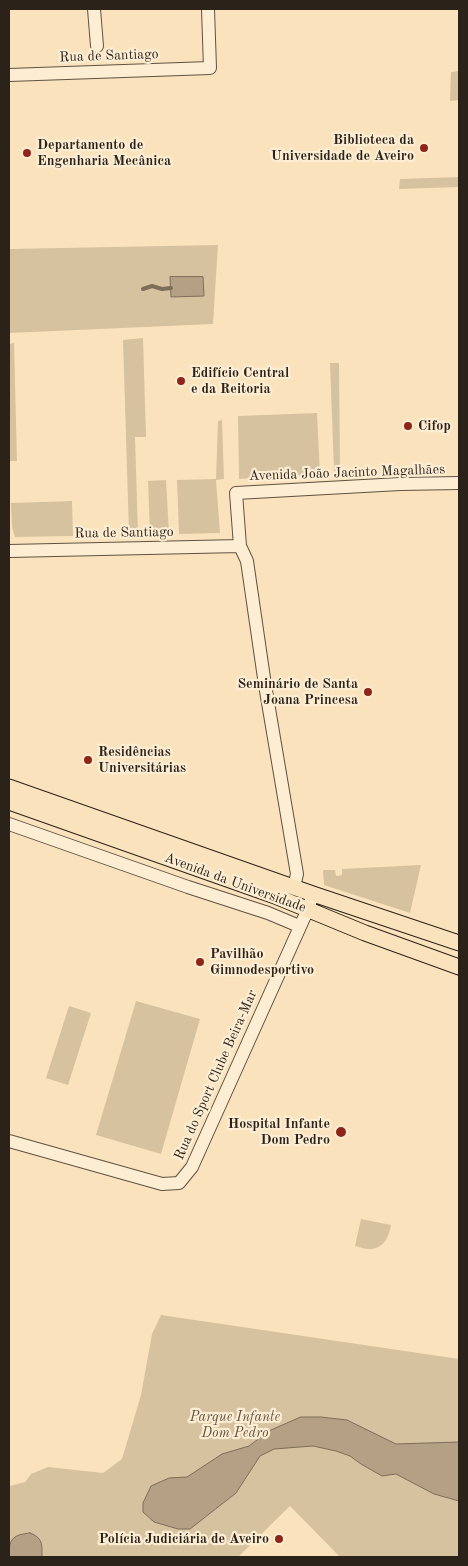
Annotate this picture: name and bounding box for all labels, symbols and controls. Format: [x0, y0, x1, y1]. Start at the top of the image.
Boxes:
street label: Rua de Santiago [59, 46, 159, 66]
place label: Biblioteca da Universidade de Aveiro [271, 132, 414, 164]
place label: Departamento de Engenharia Mecânica [37, 137, 171, 170]
marker: Biblioteca da Universidade de Aveiro [418, 142, 430, 154]
marker: Departamento de Engenharia Mecânica [21, 147, 33, 159]
place label: Edifício Central e da Reitoria [191, 365, 289, 398]
marker: Edifício Central e da Reitoria [175, 375, 187, 387]
place label: Cifop [418, 418, 451, 434]
marker: Cifop [402, 420, 414, 432]
street label: Avenida João Jacinto Magalhães [249, 461, 445, 485]
street label: Rua de Santiago [74, 524, 174, 542]
place label: Seminário de Santa Joana Princesa [237, 676, 358, 709]
marker: Seminário de Santa Joana Princesa [362, 686, 374, 698]
place label: Residências Universitárias [98, 744, 186, 776]
marker: Residências Universitárias [82, 754, 94, 766]
street label: Avenida da Universidade [162, 850, 308, 916]
place label: Pavilhão Gimnodesportivo [210, 946, 314, 979]
marker: Pavilhão Gimnodesportivo [194, 956, 206, 968]
street label: Rua do Sport Clube Beira-Mar [171, 987, 261, 1163]
place label: Hospital Infante Dom Pedro [228, 1116, 330, 1148]
marker: Hospital Infante Dom Pedro [334, 1125, 348, 1139]
park label: Parque Infante Dom Pedro [190, 1409, 280, 1441]
place label: Polícia Judiciária de Aveiro [99, 1531, 269, 1547]
marker: Polícia Judiciária de Aveiro [273, 1533, 285, 1545]

